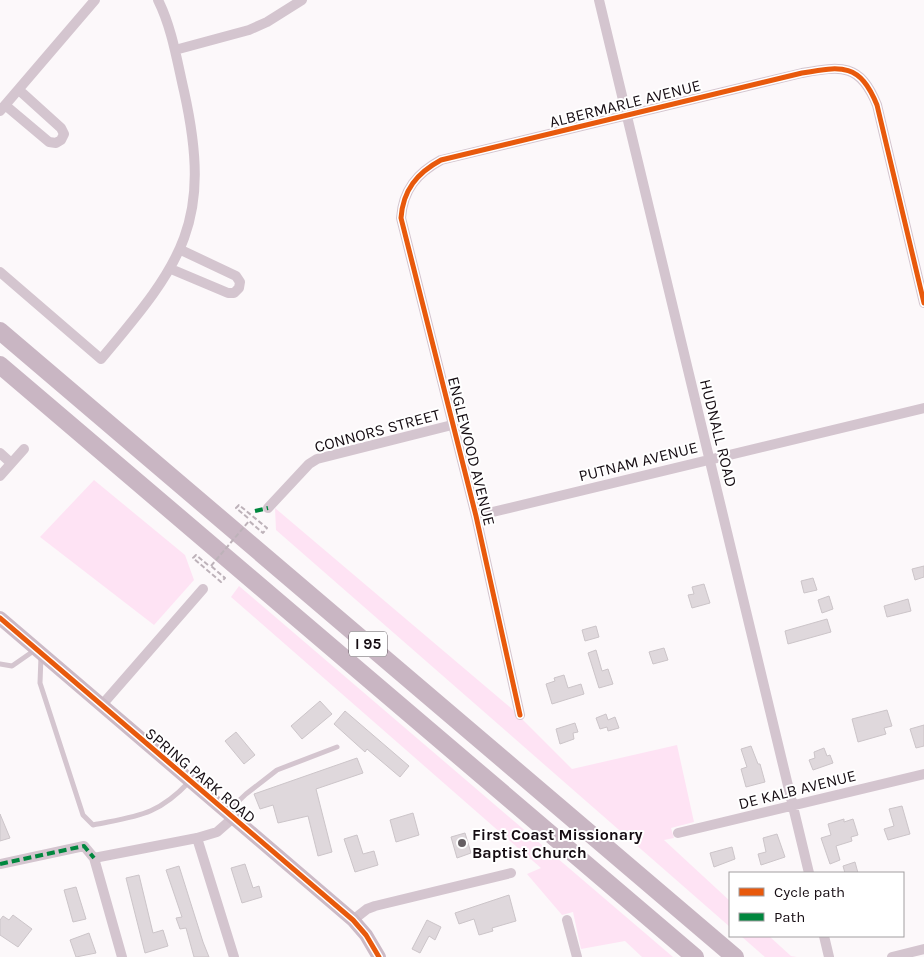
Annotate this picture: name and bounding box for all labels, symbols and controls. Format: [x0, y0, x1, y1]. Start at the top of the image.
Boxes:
street label: ALBERMARLE AVENUE [547, 75, 703, 131]
street label: ENGLEWOOD AVENUE [444, 375, 499, 528]
street label: HUDNALL ROAD [696, 377, 741, 489]
street label: CONNORS STREET [312, 405, 442, 456]
street label: PUTNAM AVENUE [577, 438, 700, 485]
road number: I 95 [349, 632, 387, 656]
street label: SPRING PARK ROAD [142, 724, 260, 827]
street label: DE KALB AVENUE [736, 766, 858, 813]
place label: First Coast Missionary Baptist Church [472, 825, 643, 862]
marker: First Coast Missionary Baptist Church [456, 837, 468, 849]
legend [729, 872, 904, 937]
text: Cycle path [774, 883, 845, 901]
text: Path [774, 908, 805, 926]

